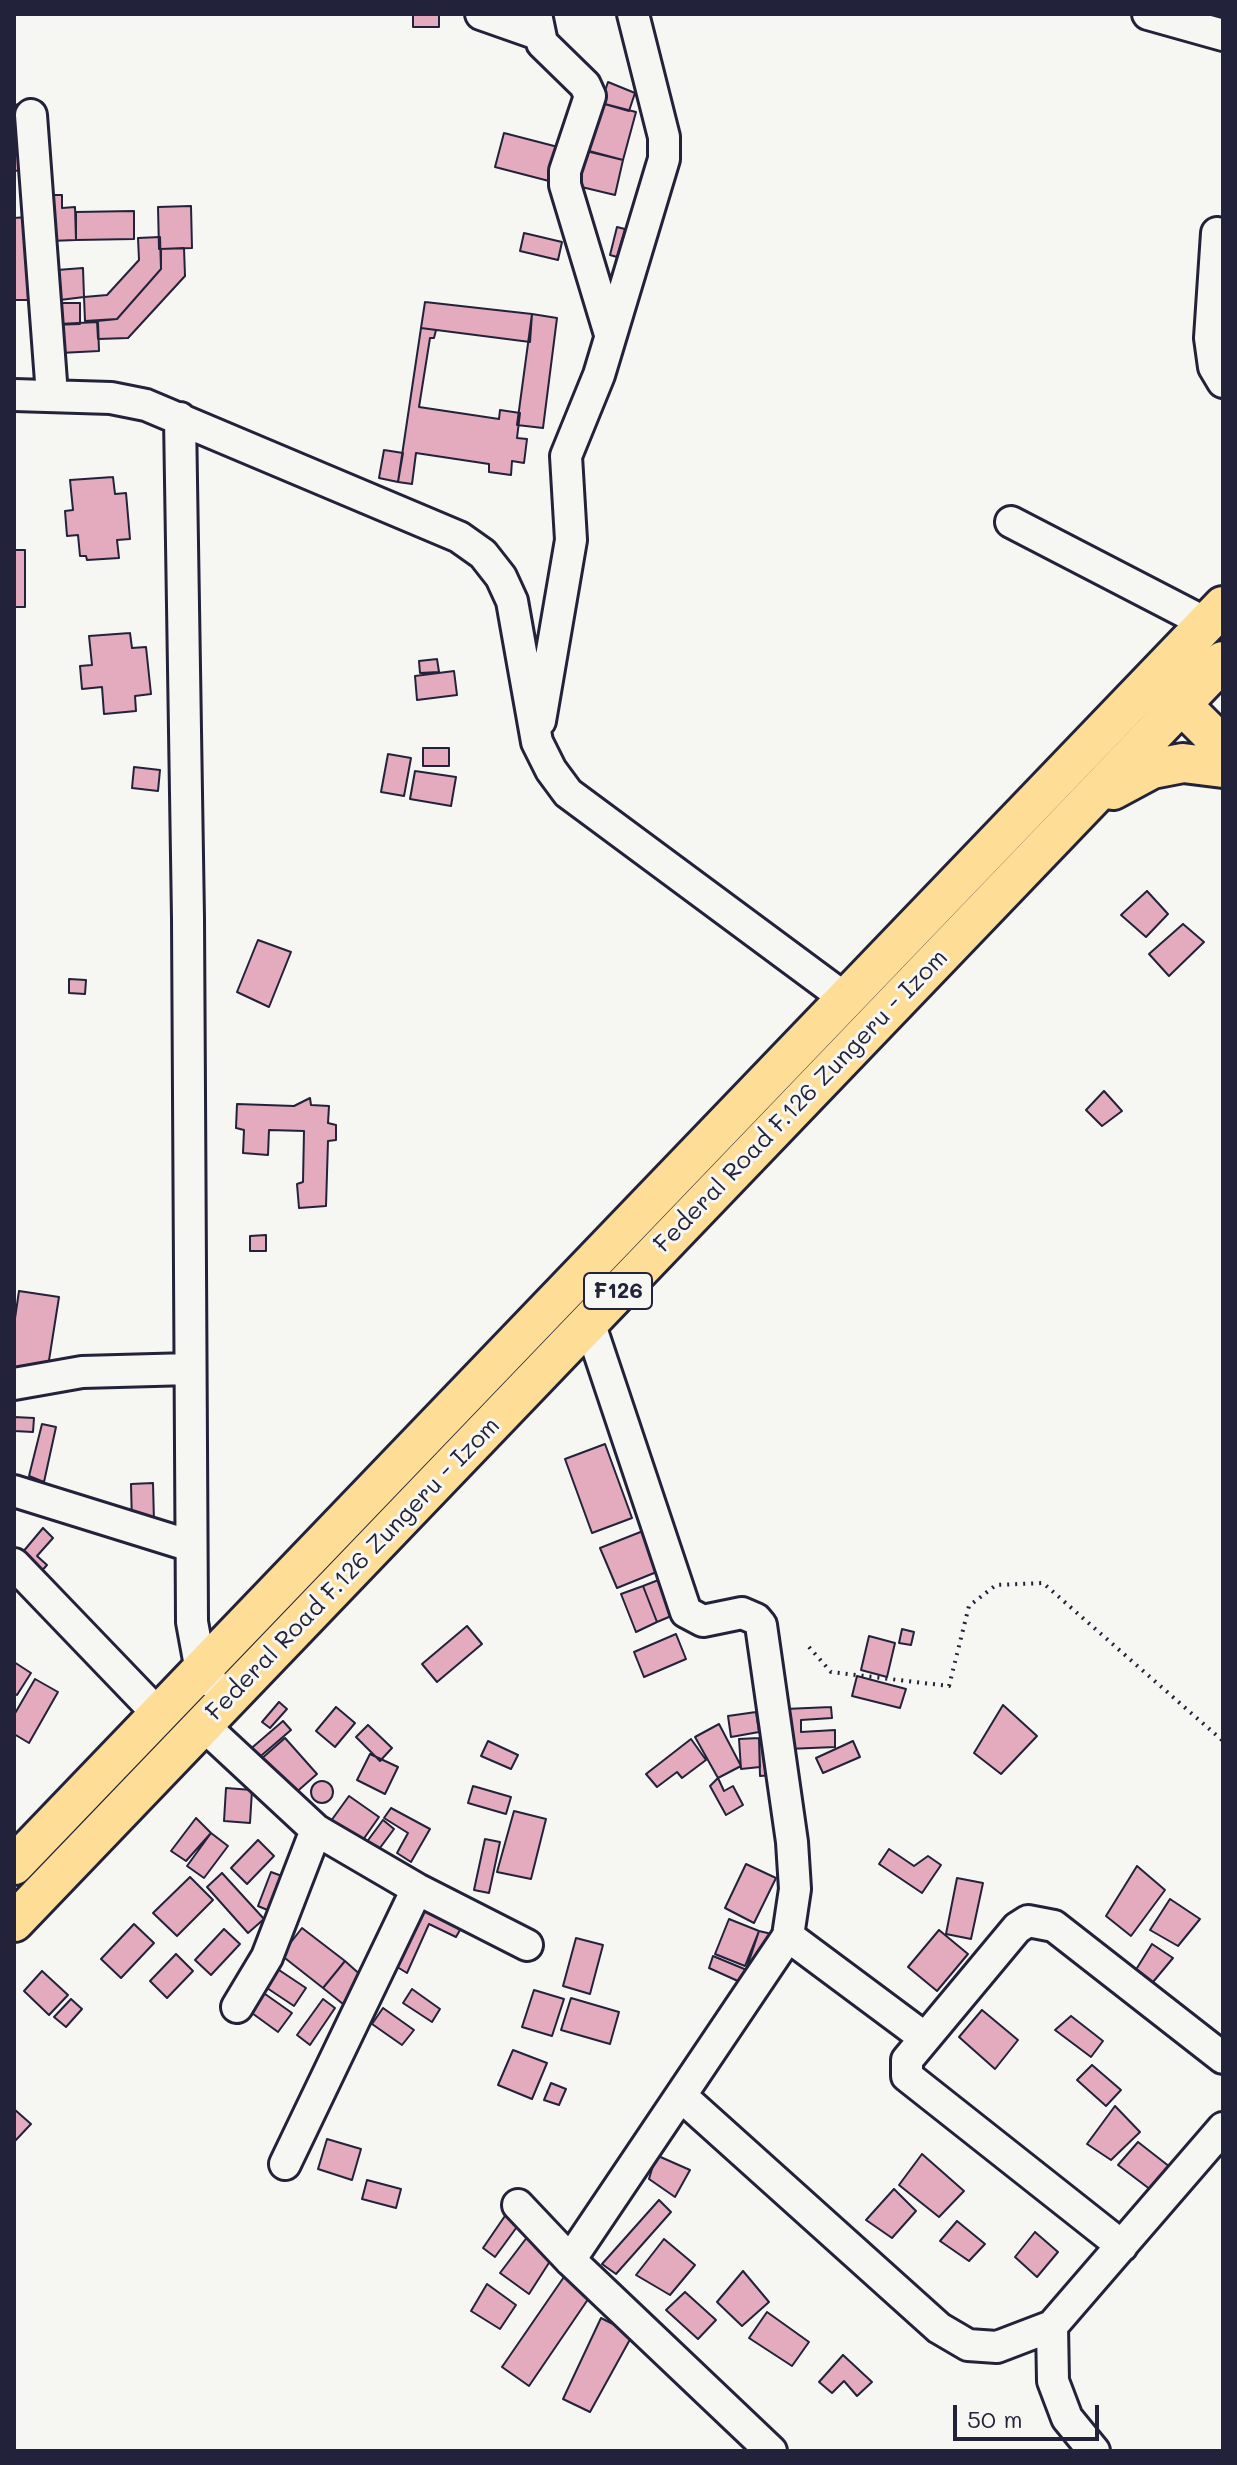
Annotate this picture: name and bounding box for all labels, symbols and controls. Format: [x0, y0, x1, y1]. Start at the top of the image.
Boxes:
street label: Federal Road F.126 Zungeru - Izom [648, 943, 954, 1259]
road number: F126 [584, 1273, 652, 1309]
street label: Federal Road F.126 Zungeru - Izom [200, 1411, 506, 1727]
scale bar [957, 2389, 1103, 2439]
text: 50 m [967, 2403, 1023, 2434]

